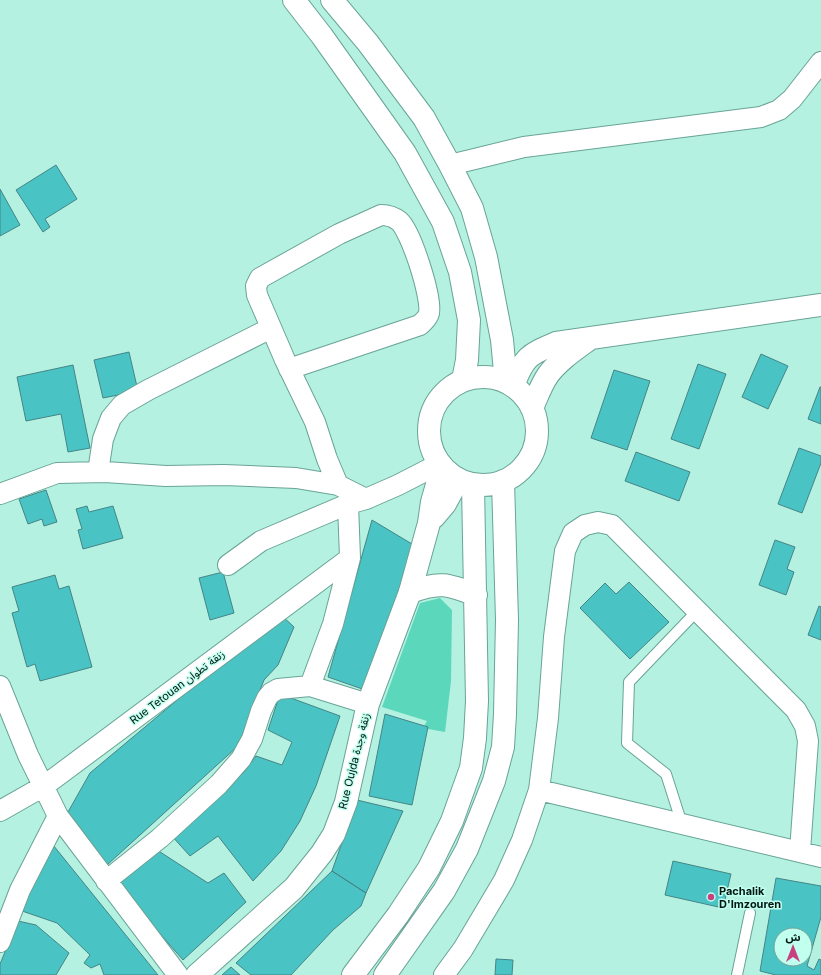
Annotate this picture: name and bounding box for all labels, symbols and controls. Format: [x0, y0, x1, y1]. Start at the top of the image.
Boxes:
street label: Rue Tetouan زنقة تطوان [127, 647, 227, 727]
street label: Rue Oujda زنقة وجدة [335, 711, 373, 811]
place label: Pachalik D'Imzouren [719, 884, 781, 911]
marker: Pachalik D'Imzouren [706, 892, 716, 902]
north arrow [773, 927, 813, 967]
text: ش [785, 930, 801, 944]

